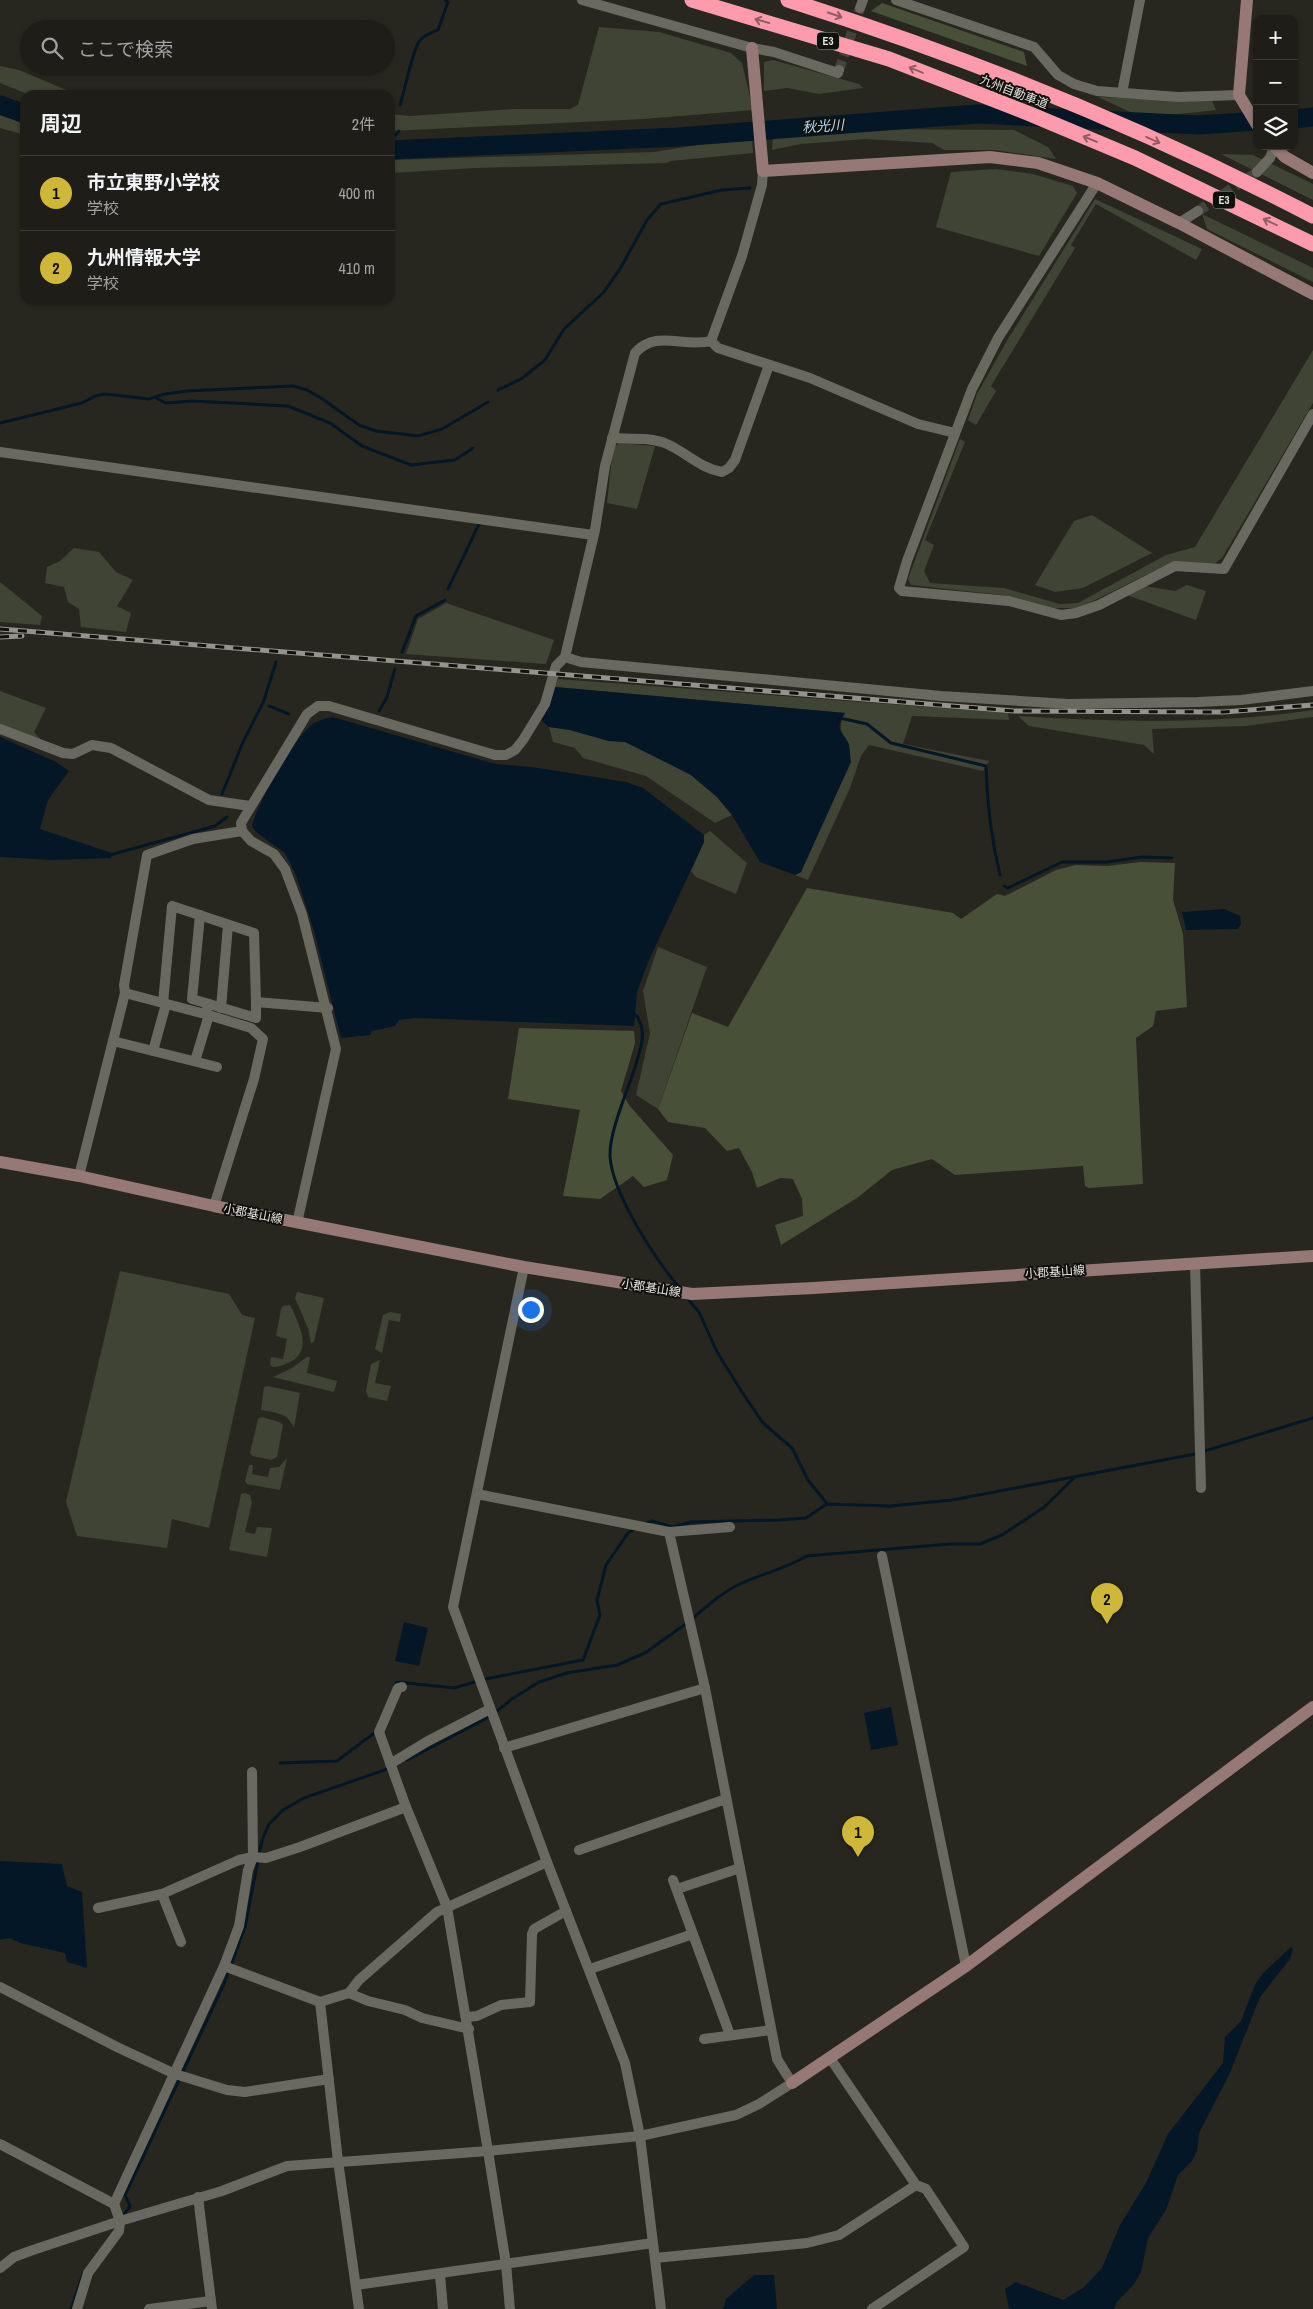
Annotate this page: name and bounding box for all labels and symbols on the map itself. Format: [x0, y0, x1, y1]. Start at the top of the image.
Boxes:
one-way arrow [826, 11, 842, 20]
one-way arrow [754, 15, 770, 25]
road number: E3 [817, 32, 839, 49]
one-way arrow [909, 65, 924, 74]
street label: 九州自動車道 [978, 72, 1050, 112]
water label: 秋光川 [801, 115, 847, 136]
one-way arrow [1083, 133, 1098, 143]
one-way arrow [1145, 136, 1160, 145]
road number: E3 [1213, 192, 1235, 208]
one-way arrow [1262, 217, 1277, 227]
street label: 小郡基山線 [222, 1200, 284, 1228]
street label: 小郡基山線 [1025, 1262, 1085, 1282]
street label: 小郡基山線 [620, 1275, 682, 1301]
your location [518, 1297, 544, 1323]
pin: 2 [1091, 1583, 1123, 1624]
pin: 1 [842, 1816, 874, 1857]

